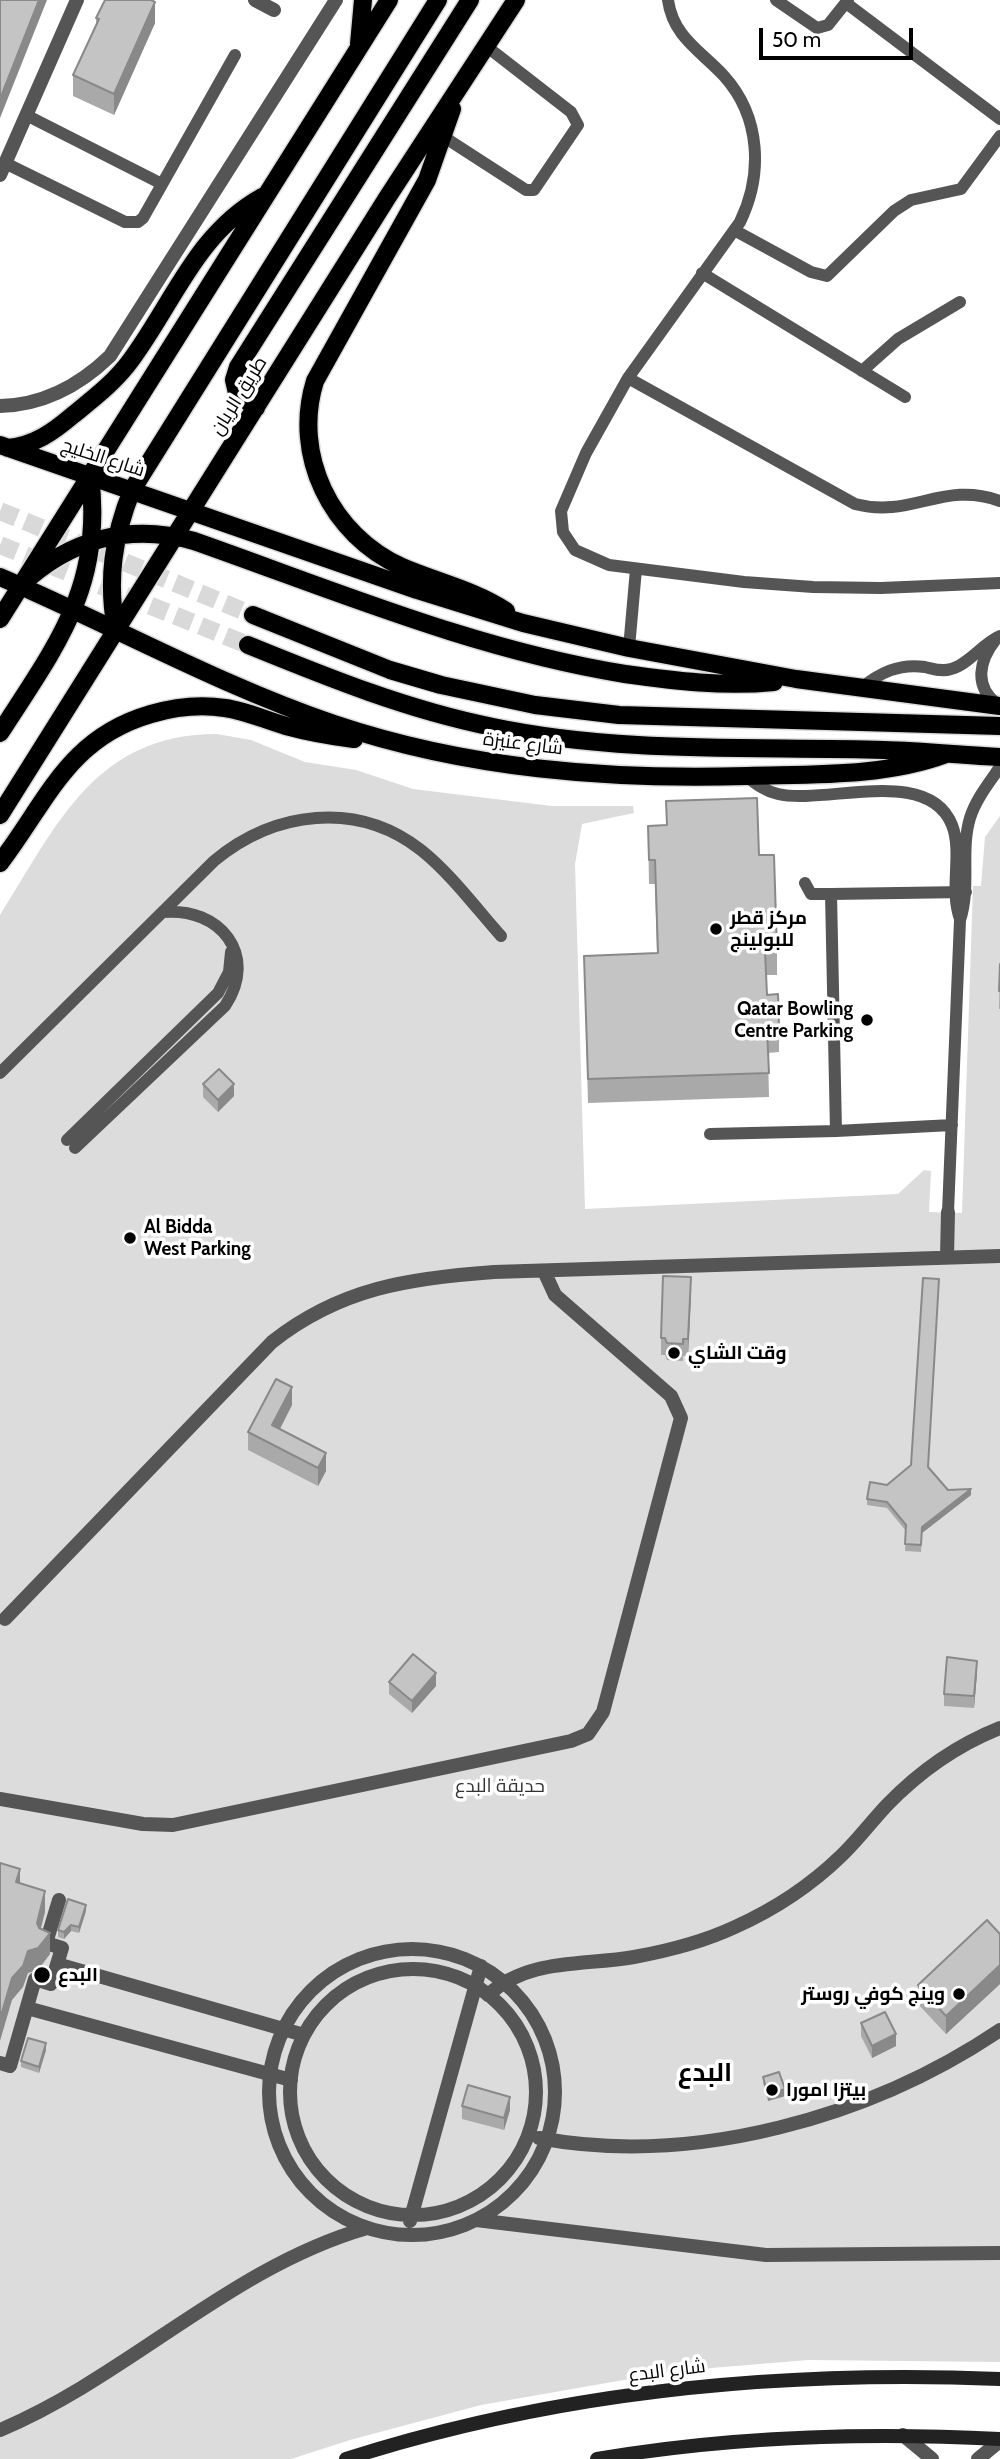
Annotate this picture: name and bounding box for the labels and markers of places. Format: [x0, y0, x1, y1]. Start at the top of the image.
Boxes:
place label: مركز قطر للبولينج [730, 907, 807, 951]
marker: مركز قطر للبولينج [708, 921, 724, 937]
place label: Qatar Bowling Centre Parking [734, 998, 853, 1042]
marker: Qatar Bowling Centre Parking [859, 1012, 875, 1028]
place label: Al Bidda West Parking [144, 1216, 251, 1260]
marker: Al Bidda West Parking [122, 1230, 138, 1246]
place label: وقت الشاي [688, 1342, 786, 1364]
marker: وقت الشاي [666, 1345, 682, 1361]
place label: البدع [58, 1964, 98, 1986]
marker: البدع [32, 1965, 52, 1985]
place label: وينج كوفي روستر [801, 1983, 945, 2005]
marker: وينج كوفي روستر [951, 1986, 967, 2002]
place label: بيتزا امورا [786, 2079, 866, 2101]
marker: بيتزا امورا [764, 2082, 780, 2098]

